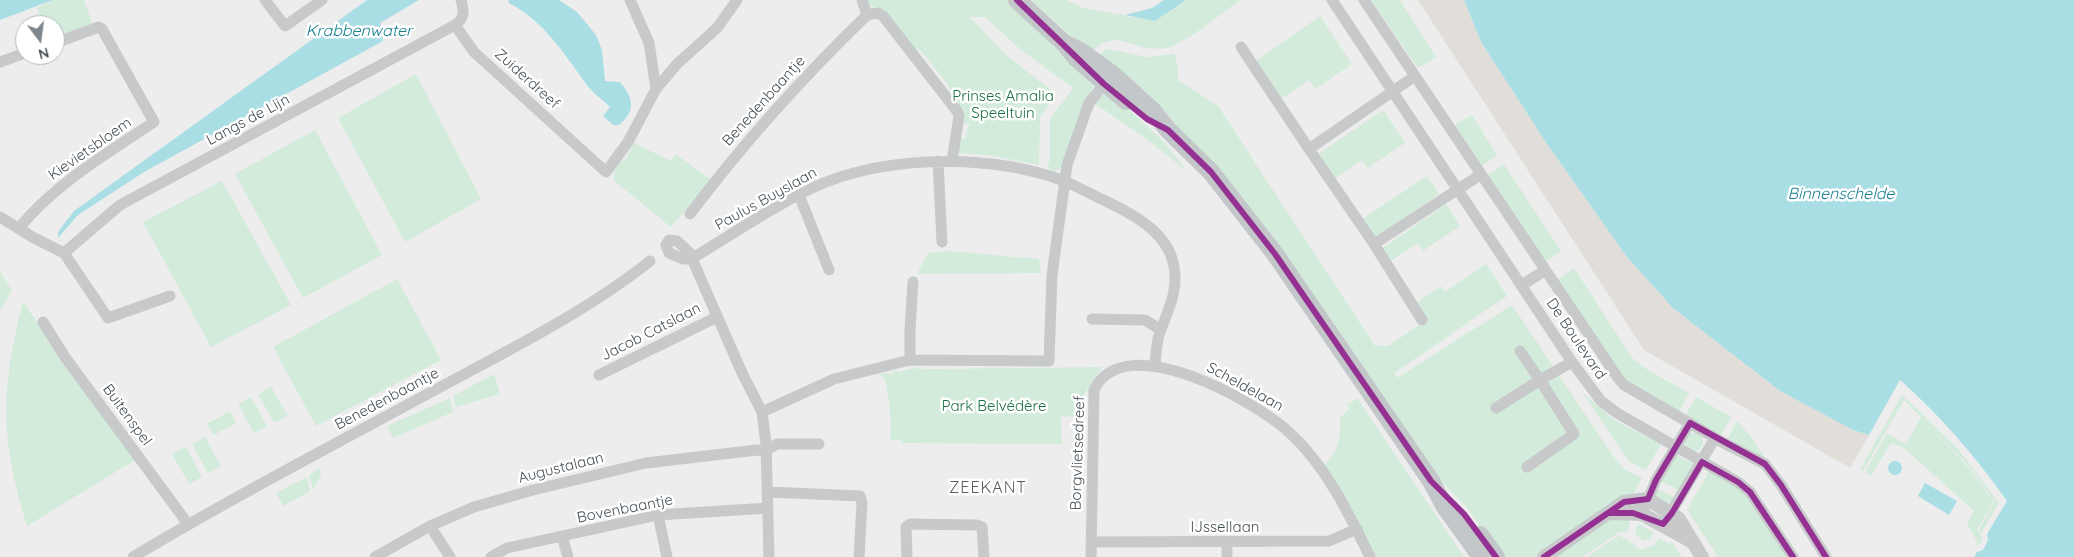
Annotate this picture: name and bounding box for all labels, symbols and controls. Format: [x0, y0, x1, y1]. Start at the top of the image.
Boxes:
north arrow [15, 15, 65, 65]
water label: Krabbenwater [306, 21, 412, 41]
text: N [36, 43, 51, 64]
street label: Zuiderdreef [491, 45, 563, 113]
street label: Benedenbaantje [719, 52, 809, 150]
park label: Prinses Amalia Speeltuin [952, 87, 1054, 122]
street label: Langs de Lijn [203, 91, 293, 149]
street label: Kievietsbloem [45, 114, 135, 184]
street label: Paulus Buyslaan [712, 164, 820, 234]
water label: Binnenschelde [1788, 184, 1894, 204]
street label: De Boulevard [1542, 295, 1610, 383]
street label: Jacob Catslaan [598, 299, 704, 365]
street label: Scheldelaan [1204, 359, 1286, 415]
street label: Benedenbaantje [332, 364, 442, 434]
street label: Buitenspel [99, 381, 155, 449]
street label: Borgvlietsedreef [1067, 395, 1089, 511]
park label: Park Belvédère [942, 397, 1046, 415]
street label: Augustalaan [516, 449, 606, 487]
district label: ZEEKANT [948, 478, 1028, 498]
street label: Bovenbaantje [575, 491, 675, 527]
street label: IJssellaan [1191, 518, 1259, 536]

